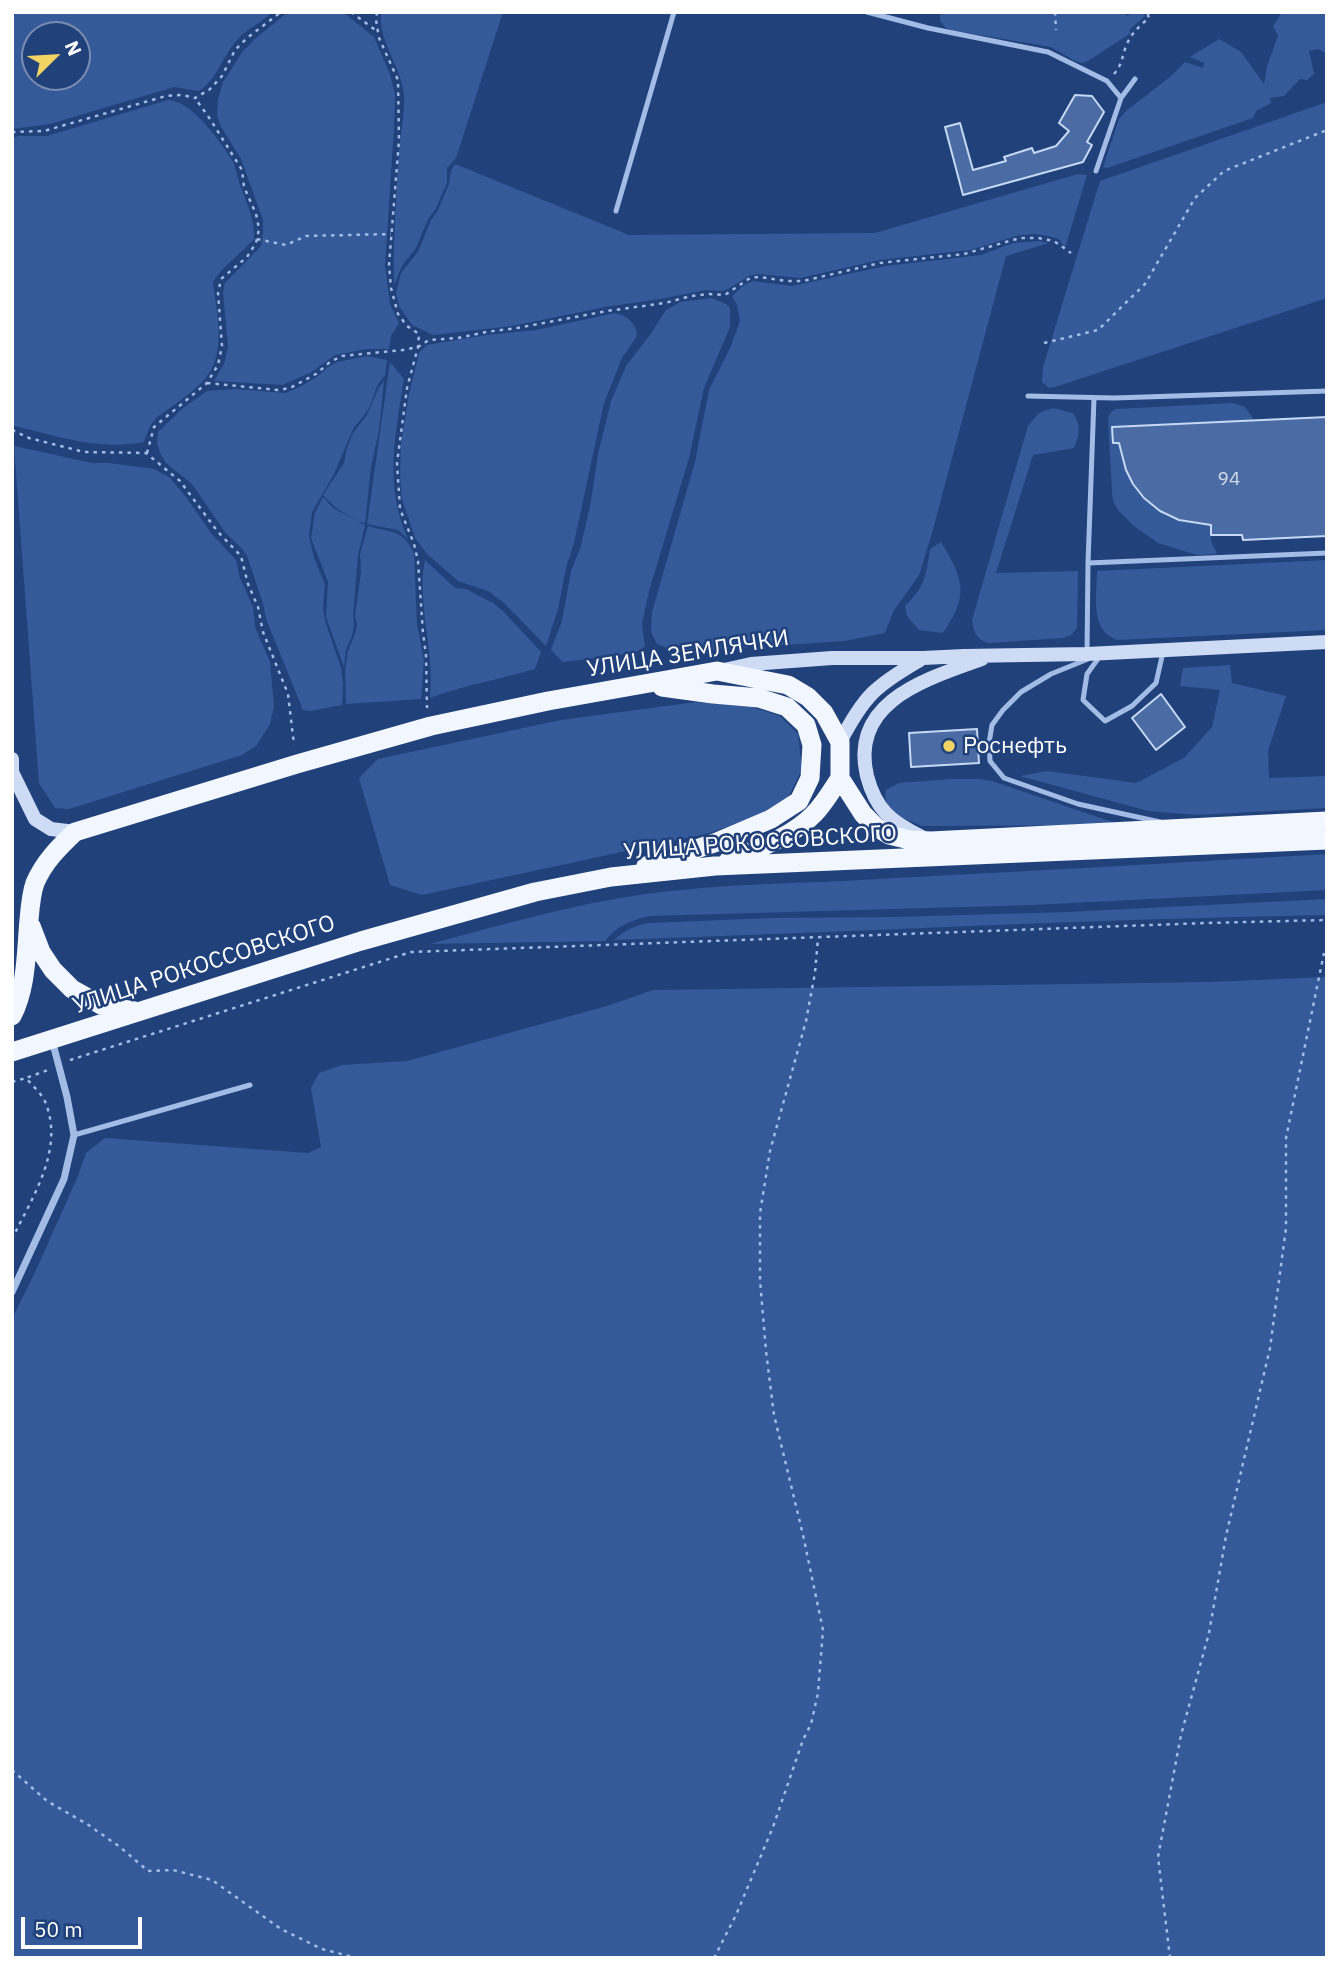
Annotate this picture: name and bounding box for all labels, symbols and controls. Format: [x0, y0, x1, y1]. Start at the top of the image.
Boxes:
north arrow [21, 21, 91, 91]
text: N [60, 37, 87, 59]
house number: 94 [1218, 469, 1240, 491]
street label: УЛИЦА ЗЕМЛЯЧКИ [585, 624, 791, 684]
place label: Роснефть [963, 732, 1067, 760]
marker: Роснефть [941, 738, 957, 754]
street label: УЛИЦА РОКОССОВСКОГО [622, 820, 898, 866]
street label: УЛИЦА РОКОССОВСКОГО [69, 910, 339, 1020]
scale bar [24, 1904, 145, 1948]
text: 50 m [34, 1915, 83, 1943]

